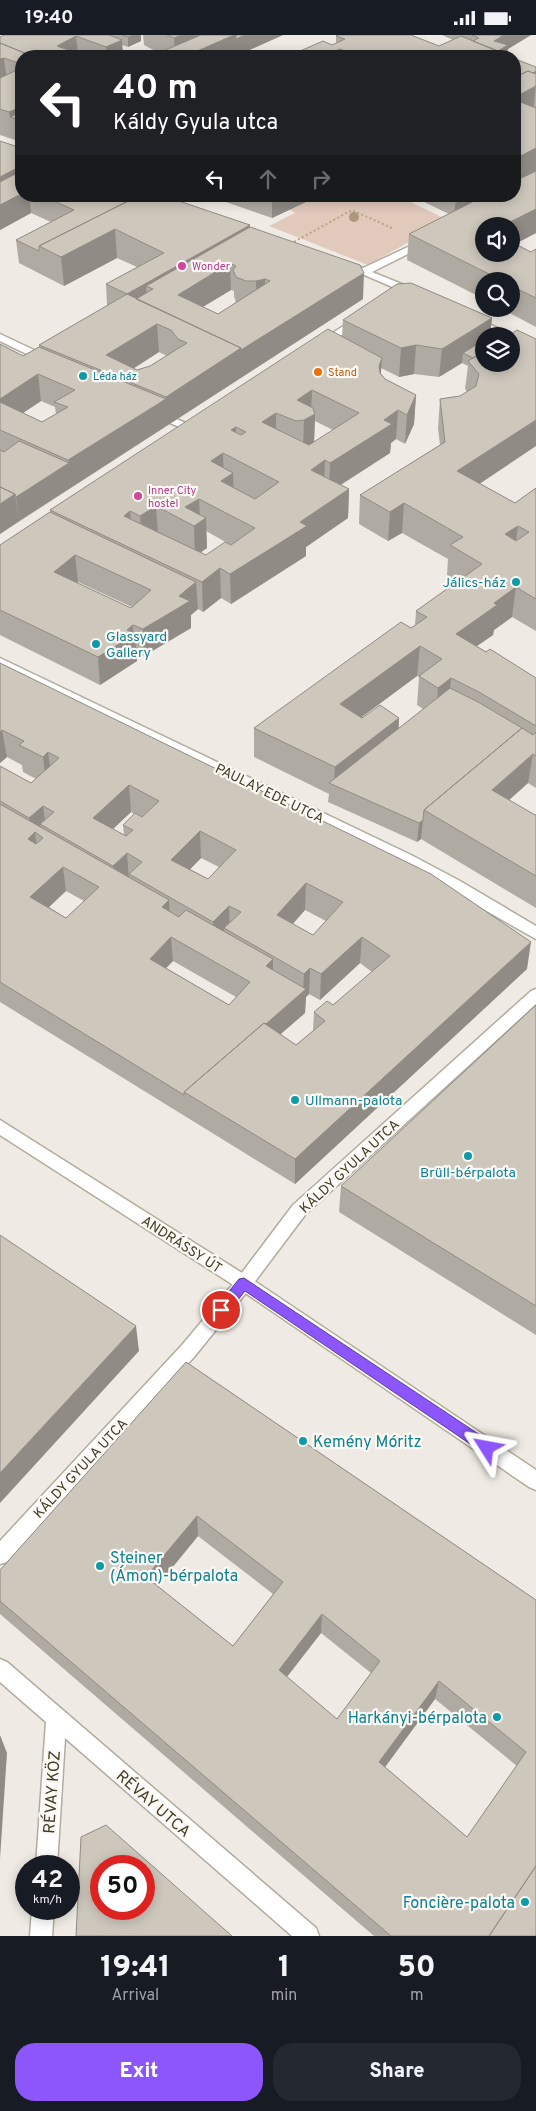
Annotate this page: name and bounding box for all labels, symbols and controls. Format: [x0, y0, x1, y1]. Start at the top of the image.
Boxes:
text: 19:40 [25, 6, 74, 30]
text: 40 m [113, 67, 198, 111]
icon: left [30, 70, 95, 135]
text: Káldy Gyula utca [113, 110, 278, 137]
icon: left [201, 165, 229, 193]
icon: ahead [254, 165, 282, 193]
icon: right [307, 165, 335, 193]
map controls [475, 217, 520, 372]
button: sound [475, 217, 520, 262]
marker: Wonder [176, 260, 188, 272]
place label: Wonder [192, 260, 231, 274]
button: search [475, 272, 520, 317]
button: layers [475, 327, 520, 372]
marker: Stand [312, 366, 324, 378]
place label: Stand [328, 366, 357, 380]
marker: Léda ház [77, 370, 89, 382]
place label: Léda ház [93, 370, 137, 384]
place label: Inner City hostel [148, 484, 197, 511]
marker: Inner City hostel [132, 490, 144, 502]
place label: Jálics-ház [442, 575, 506, 592]
marker: Jálics-ház [510, 576, 522, 588]
place label: Glassyard Gallery [106, 629, 167, 662]
marker: Glassyard Gallery [90, 638, 102, 650]
street label: PAULAY EDE UTCA [212, 761, 327, 828]
place label: Ullmann-palota [305, 1093, 402, 1110]
marker: Ullmann-palota [289, 1094, 301, 1106]
street label: KÁLDY GYULA UTCA [296, 1116, 404, 1218]
marker: Brüll-bérpalota [462, 1150, 474, 1162]
place label: Brüll-bérpalota [420, 1165, 516, 1182]
street label: ANDRÁSSY ÚT [138, 1212, 225, 1278]
pin [200, 1289, 242, 1331]
icon: arrive [207, 1296, 235, 1324]
street label: KÁLDY GYULA UTCA [30, 1415, 132, 1523]
position arrow [460, 1421, 512, 1473]
place label: Kemény Móritz [313, 1433, 422, 1453]
marker: Kemény Móritz [297, 1435, 309, 1447]
place label: Steiner (Ámon)-bérpalota [110, 1549, 238, 1587]
marker: Steiner (Ámon)-bérpalota [94, 1560, 106, 1572]
place label: Harkányi-bérpalota [348, 1709, 487, 1729]
marker: Harkányi-bérpalota [491, 1711, 503, 1723]
street label: RÉVAY KÖZ [38, 1750, 66, 1834]
street label: RÉVAY UTCA [111, 1765, 196, 1842]
speed limit sign: 50 [90, 1855, 155, 1920]
text: 42 [32, 1865, 63, 1897]
text: km/h [33, 1892, 62, 1908]
place label: Foncière-palota [403, 1894, 515, 1914]
marker: Foncière-palota [519, 1896, 531, 1908]
text: 19:41 [100, 1950, 170, 1987]
text: 1 [278, 1950, 290, 1987]
text: 50 [398, 1950, 436, 1987]
text: Arrival [112, 1986, 159, 2006]
text: min [271, 1986, 297, 2006]
text: m [410, 1986, 423, 2006]
button: Exit [15, 2043, 263, 2101]
button: Share [273, 2043, 521, 2101]

